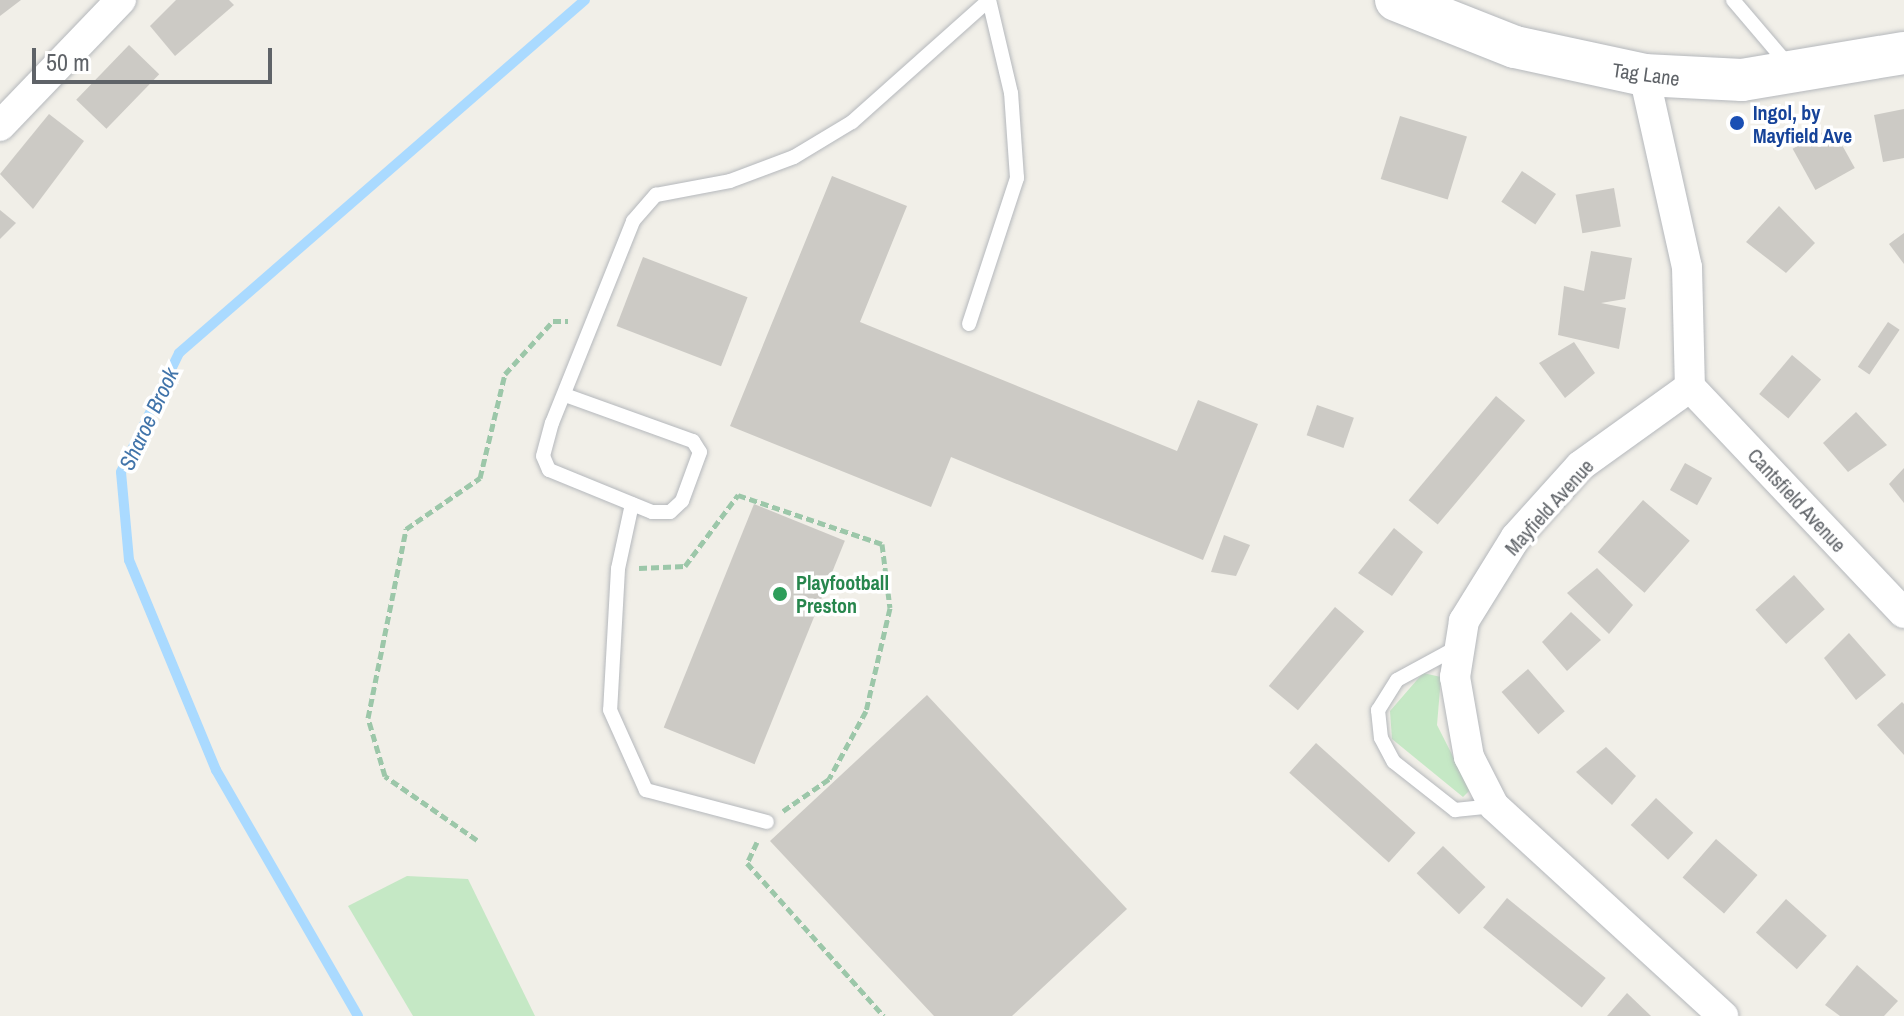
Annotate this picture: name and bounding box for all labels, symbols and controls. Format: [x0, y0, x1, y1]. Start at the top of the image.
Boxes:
scale bar [36, 32, 276, 82]
text: 50 m [46, 46, 90, 78]
street label: Tag Lane [1611, 57, 1681, 91]
place label: Ingol, by Mayfield Ave [1753, 100, 1853, 147]
marker: Ingol, by Mayfield Ave [1728, 114, 1746, 132]
water label: Sharoe Brook [114, 363, 184, 475]
street label: Cantsfield Avenue [1743, 443, 1851, 557]
street label: Mayfield Avenue [1499, 454, 1599, 560]
place label: Playfootball Preston [796, 570, 889, 617]
marker: Playfootball Preston [771, 585, 789, 603]

